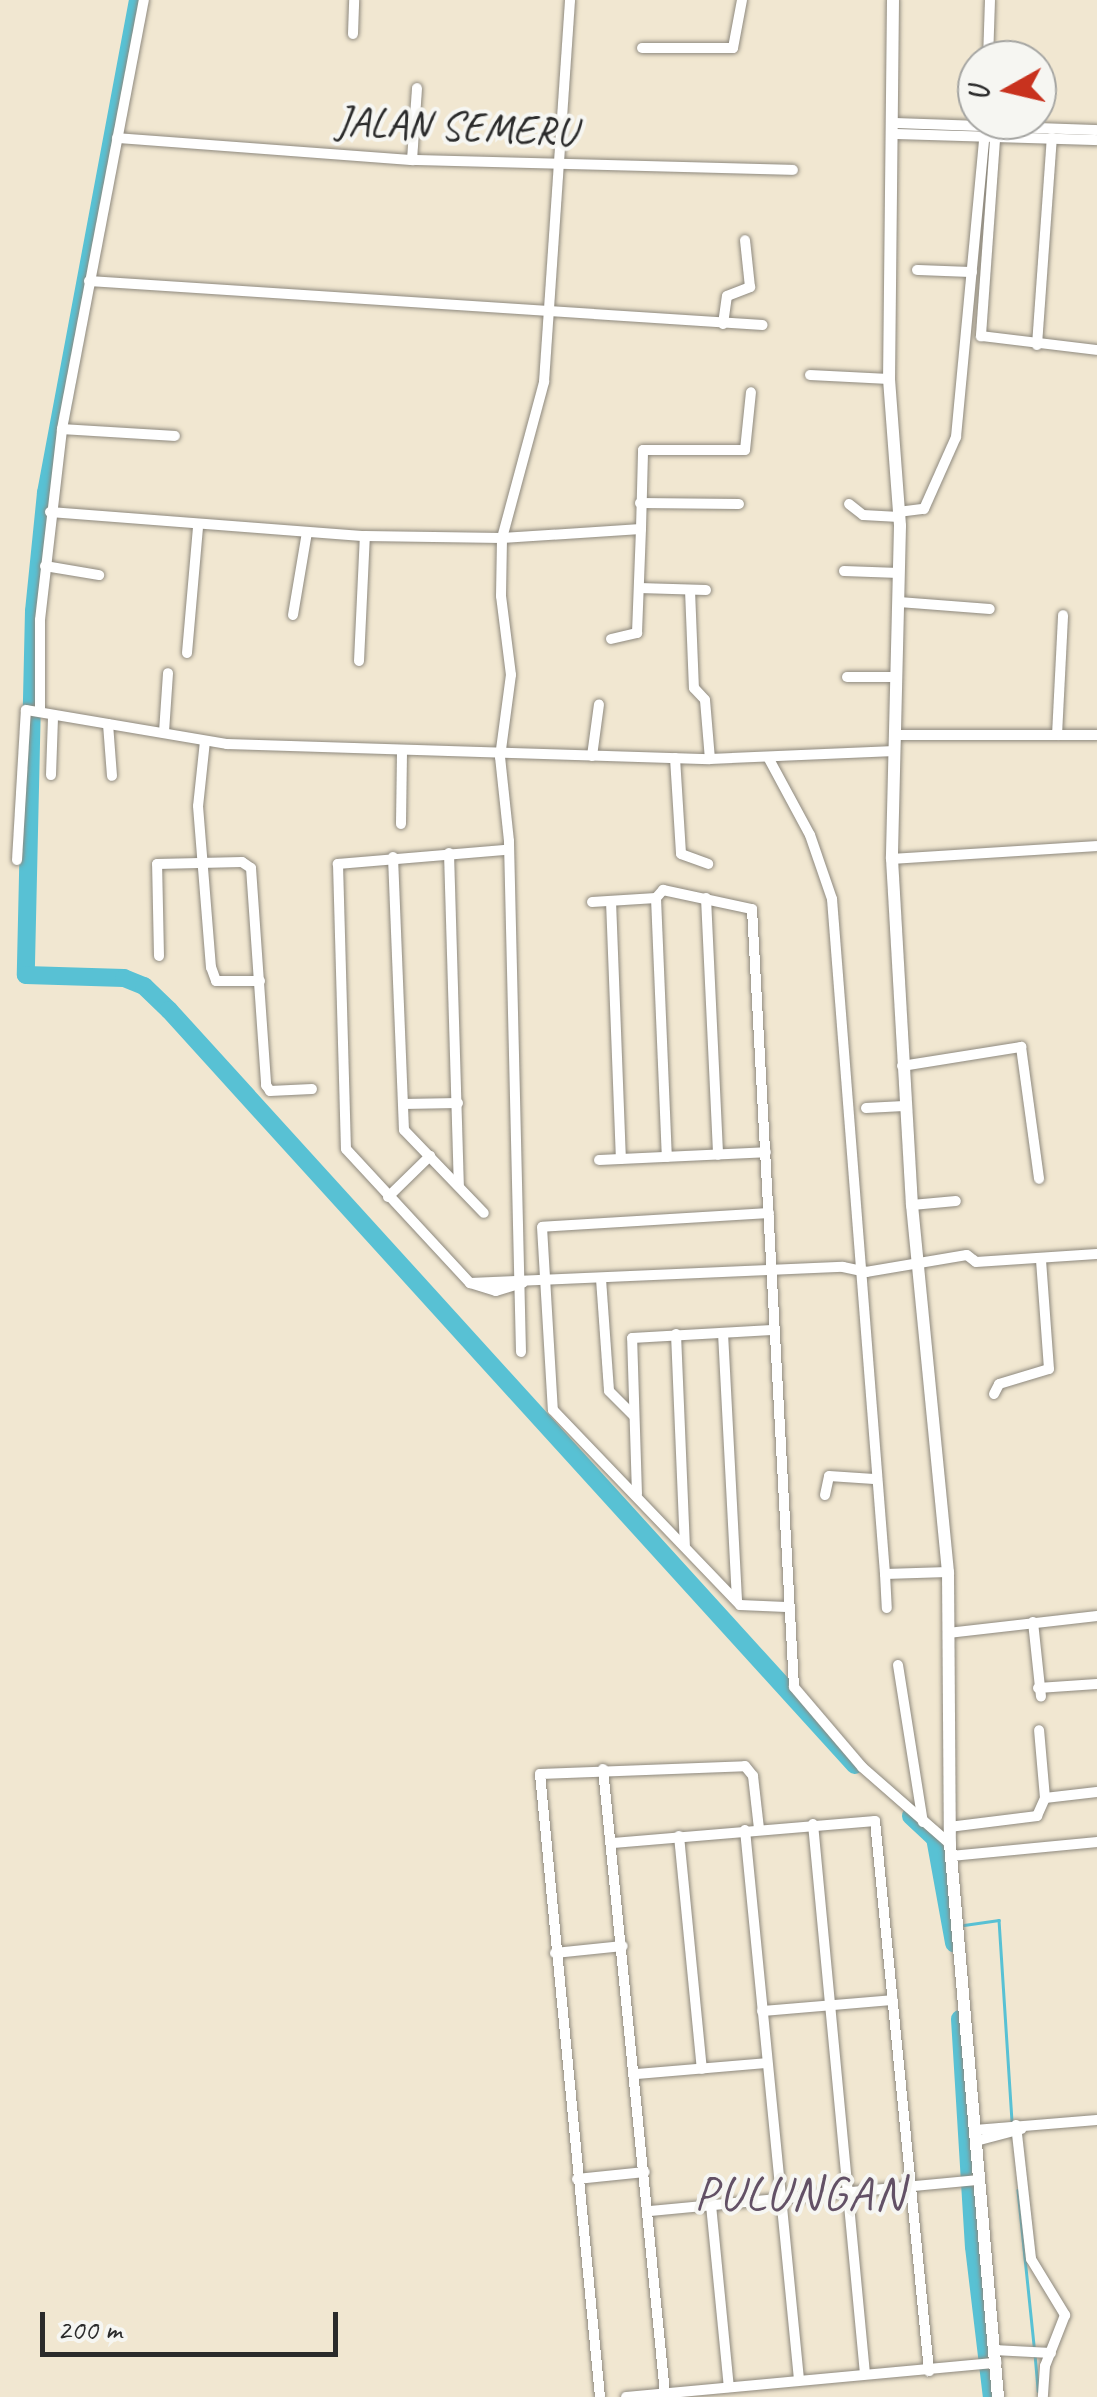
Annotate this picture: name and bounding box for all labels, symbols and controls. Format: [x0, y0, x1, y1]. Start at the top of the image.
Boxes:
north arrow [957, 40, 1057, 140]
text: U [961, 85, 997, 103]
street label: JALAN SEMERU [335, 96, 577, 158]
district label: PULUNGAN [696, 2165, 904, 2223]
scale bar [45, 2292, 342, 2354]
text: 200 m [57, 2310, 122, 2348]

